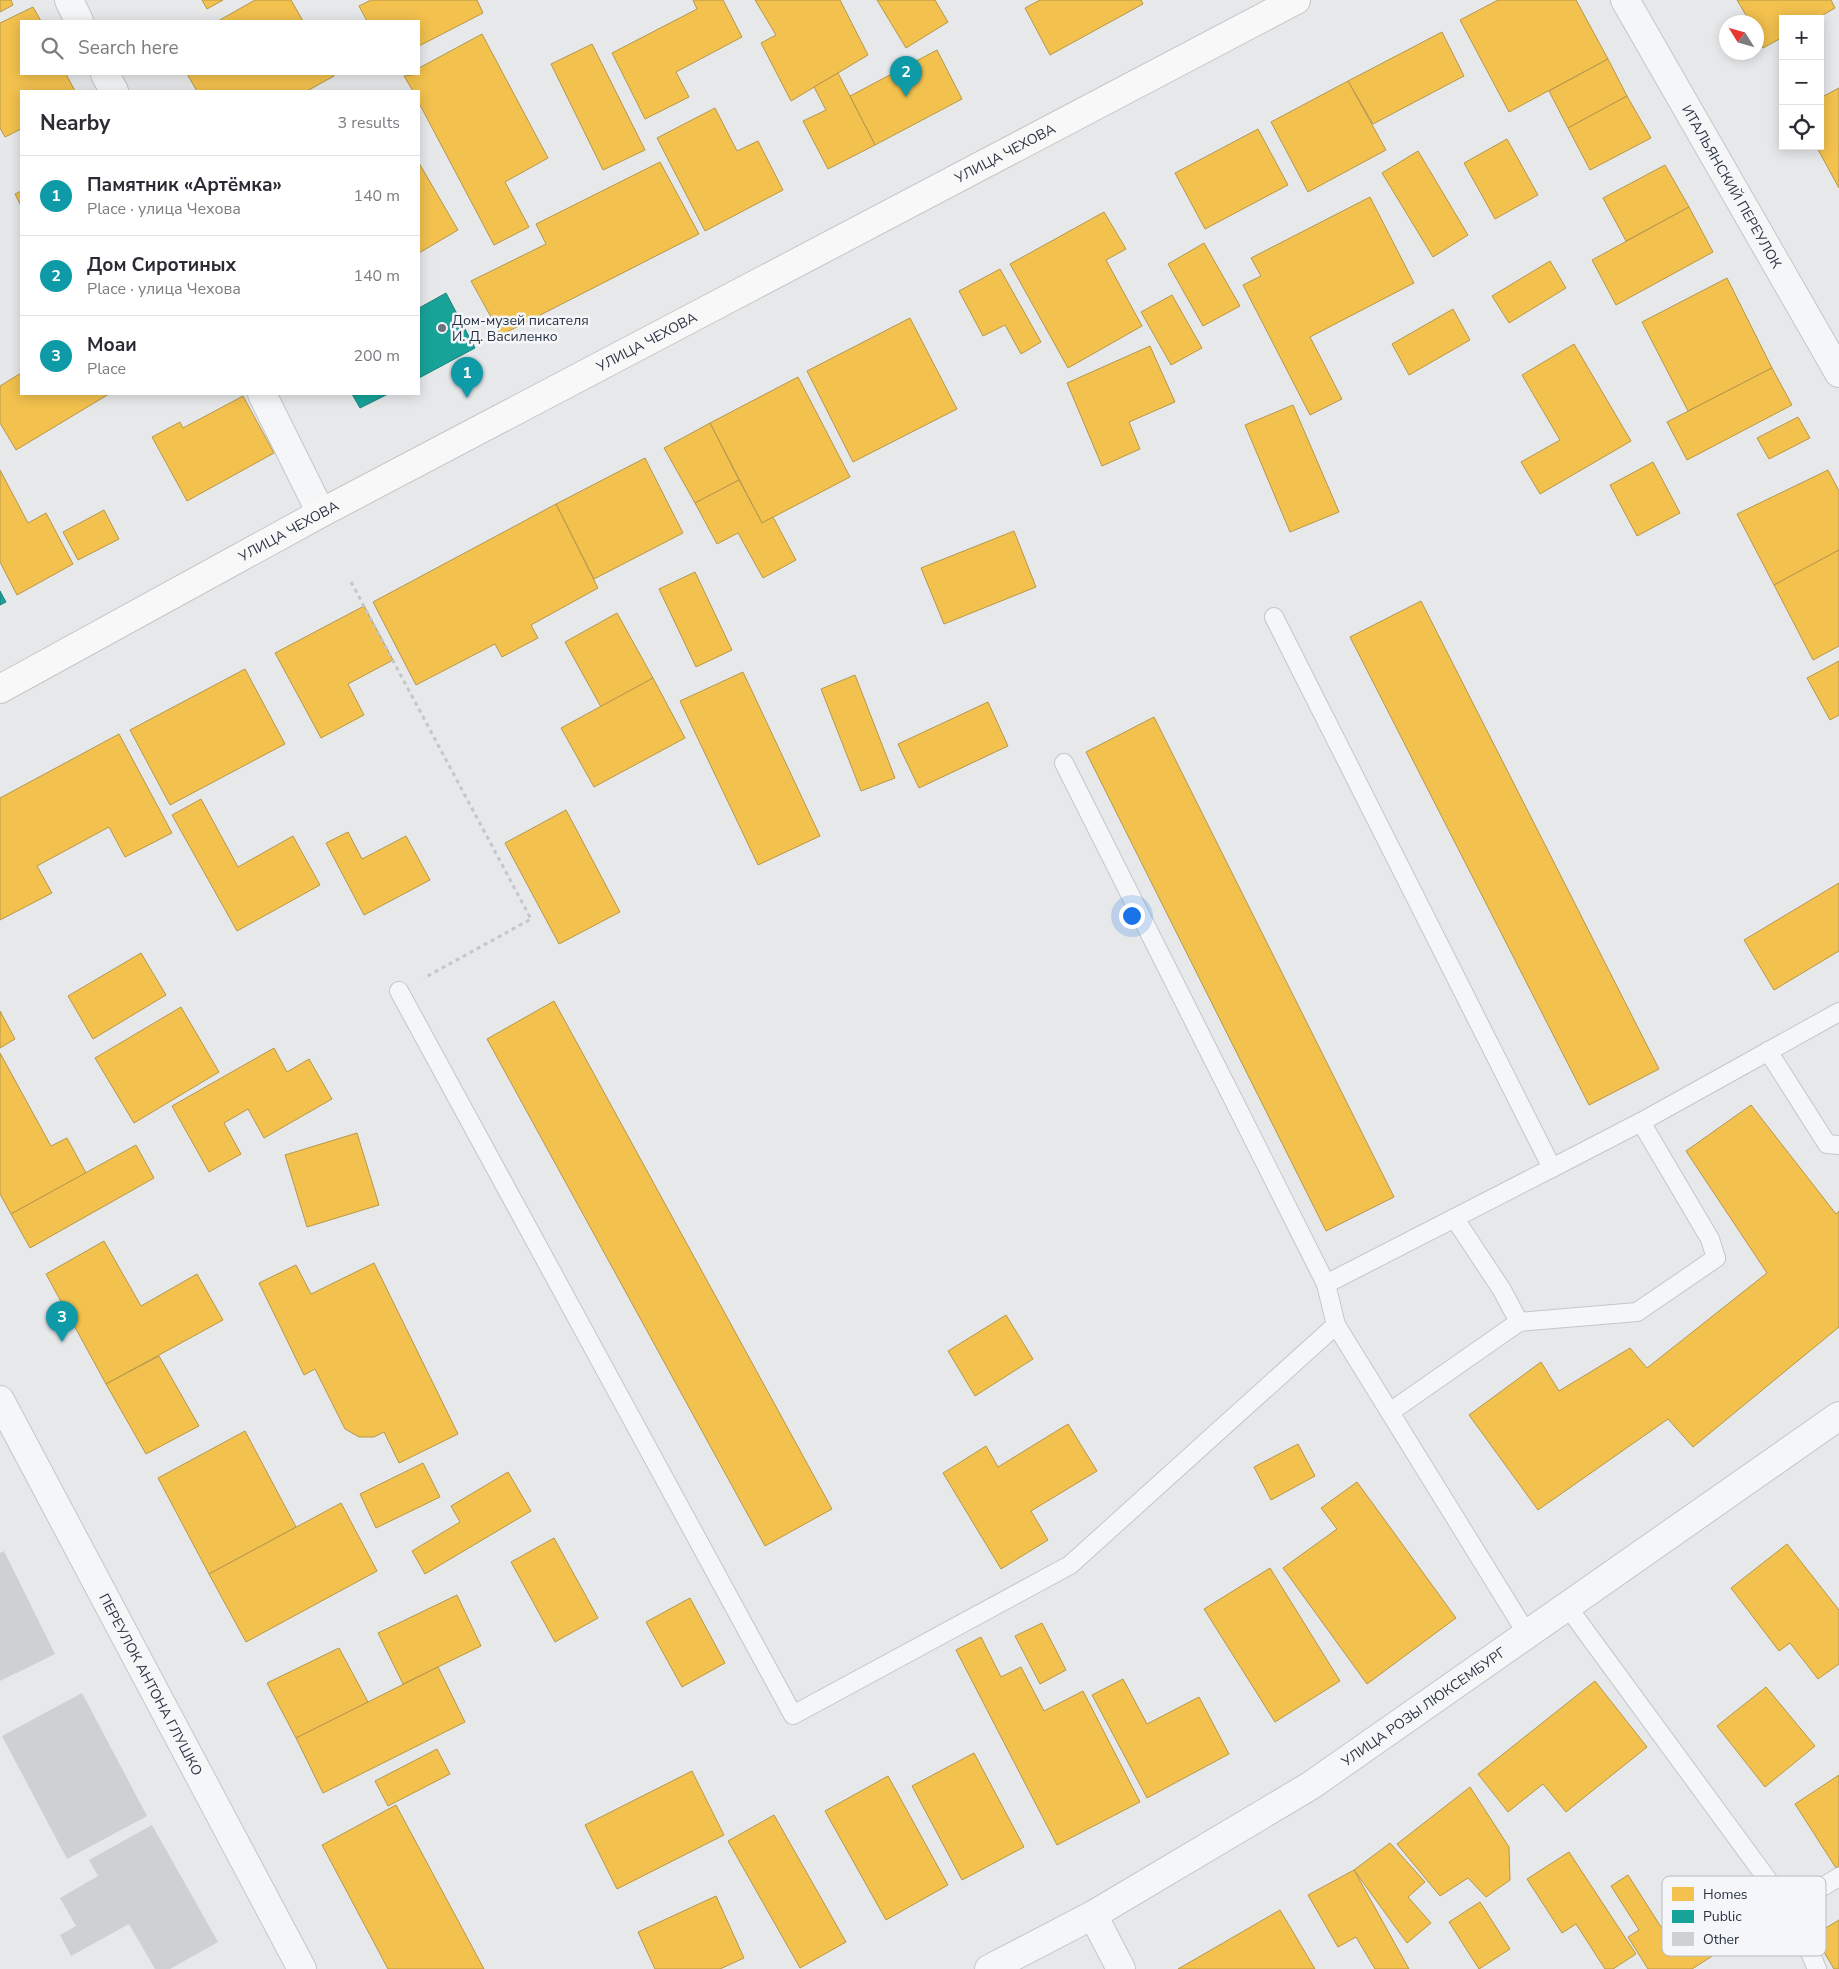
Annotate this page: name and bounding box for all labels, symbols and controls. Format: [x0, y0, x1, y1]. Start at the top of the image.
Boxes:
north arrow [1719, 15, 1764, 60]
map controls [1779, 15, 1824, 150]
button: + [1779, 15, 1824, 60]
search box [20, 20, 420, 75]
icon: search [38, 34, 66, 62]
text: Search here [78, 35, 179, 61]
pin: 2 [890, 56, 922, 97]
button: − [1779, 60, 1824, 105]
street label: ИТАЛЬЯНСКИЙ ПЕРЕУЛОК [1678, 101, 1786, 272]
button: locate [1779, 105, 1824, 150]
text: Nearby [40, 109, 110, 137]
text: 3 results [338, 112, 400, 134]
street label: УЛИЦА ЧЕХОВА [950, 119, 1059, 188]
text: Памятник «Артёмка» [87, 172, 282, 198]
text: 1 [51, 185, 61, 207]
text: 140 m [353, 185, 400, 207]
text: Place · улица Чехова [87, 198, 241, 220]
text: Дом Сиротиных [87, 252, 236, 278]
text: 2 [51, 265, 61, 287]
text: 140 m [353, 265, 400, 287]
text: Place · улица Чехова [87, 278, 241, 300]
street label: УЛИЦА ЧЕХОВА [592, 307, 700, 376]
place label: Дом-музей писателя И. Д. Василенко [452, 311, 589, 346]
marker: Дом-музей писателя И. Д. Василенко [436, 322, 448, 334]
text: Моаи [87, 332, 137, 358]
text: 3 [51, 345, 61, 367]
text: 200 m [353, 345, 400, 367]
pin: 1 [451, 357, 483, 398]
text: Place [87, 358, 126, 380]
street label: УЛИЦА ЧЕХОВА [234, 496, 342, 566]
your location [1119, 903, 1145, 929]
pin: 3 [46, 1301, 78, 1342]
street label: ПЕРЕУЛОК АНТОНА ГЛУШКО [95, 1590, 207, 1779]
street label: УЛИЦА РОЗЫ ЛЮКСЕМБУРГ [1337, 1642, 1510, 1771]
legend [1662, 1876, 1826, 1956]
text: Homes [1703, 1885, 1748, 1904]
text: Public [1703, 1907, 1742, 1926]
text: Other [1703, 1930, 1739, 1949]

